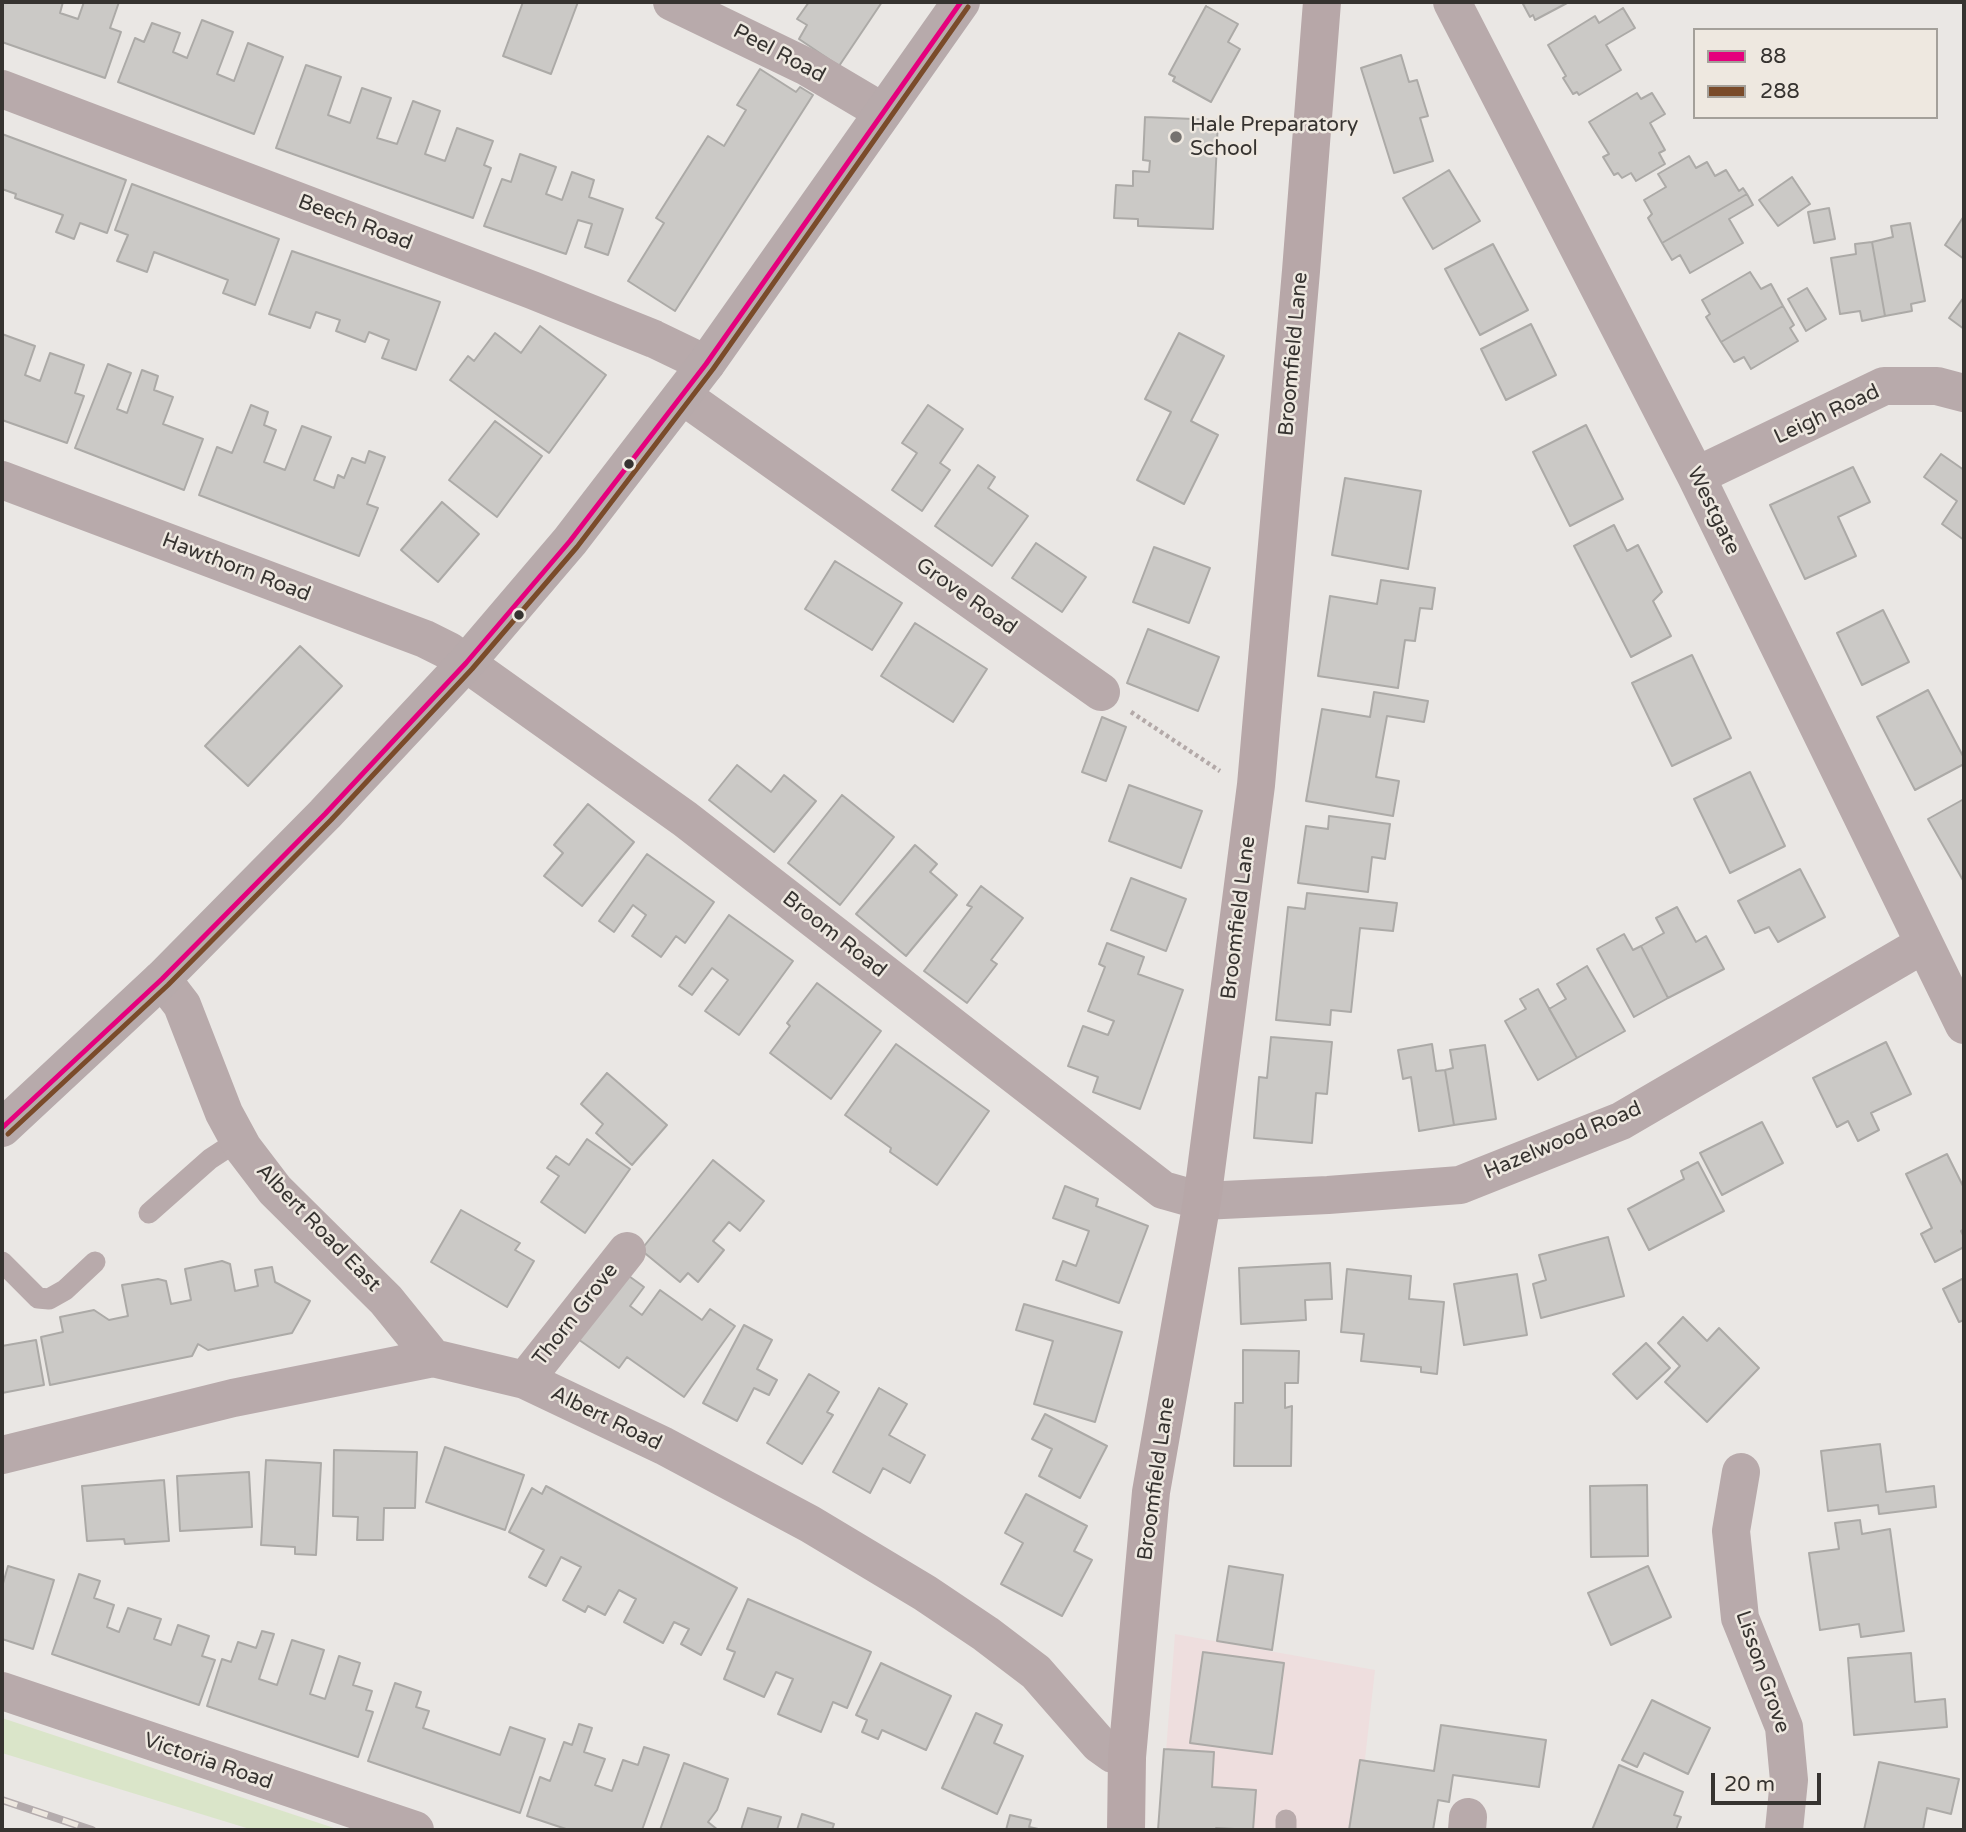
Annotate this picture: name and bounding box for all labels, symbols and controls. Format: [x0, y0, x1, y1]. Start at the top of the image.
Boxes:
street label: Peel Road [728, 19, 830, 89]
legend [1693, 28, 1938, 119]
text: 88 [1760, 44, 1786, 69]
text: 288 [1760, 79, 1800, 104]
place label: Hale Preparatory School [1190, 112, 1358, 162]
marker: Hale Preparatory School [1168, 129, 1184, 145]
street label: Beech Road [294, 190, 416, 256]
street label: Broomfield Lane [1274, 271, 1314, 437]
street label: Leigh Road [1770, 380, 1884, 450]
unlabelled marker [622, 457, 636, 471]
street label: Westgate [1681, 463, 1745, 559]
street label: Hawthorn Road [158, 528, 314, 608]
street label: Grove Road [911, 553, 1021, 641]
unlabelled marker [512, 608, 526, 622]
street label: Broomfield Lane [1216, 835, 1262, 1001]
street label: Broom Road [777, 887, 891, 983]
street label: Hazelwood Road [1480, 1096, 1646, 1186]
street label: Albert Road East [250, 1159, 386, 1297]
street label: Thorn Grove [528, 1259, 624, 1371]
street label: Albert Road [546, 1381, 666, 1457]
street label: Broomfield Lane [1133, 1396, 1181, 1562]
street label: Lisson Grove [1729, 1608, 1795, 1736]
street label: Victoria Road [140, 1728, 276, 1796]
scale bar [1714, 1758, 1824, 1802]
text: 20 m [1724, 1772, 1775, 1797]

